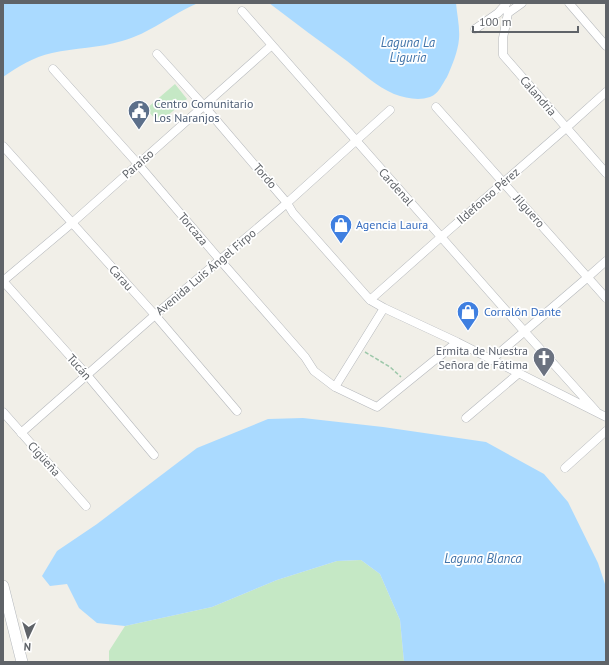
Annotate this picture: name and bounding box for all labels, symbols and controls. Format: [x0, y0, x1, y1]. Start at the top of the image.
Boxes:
scale bar [473, 8, 578, 34]
text: 100 m [479, 14, 512, 29]
water label: Laguna La Liguria [381, 34, 436, 66]
street label: Calandria [517, 73, 560, 119]
place label: Centro Comunitario Los Naranjos [154, 96, 253, 125]
public building icon: Centro Comunitario Los Naranjos [126, 98, 152, 131]
street label: Paraíso [119, 146, 157, 181]
street label: Tordo [250, 160, 280, 191]
street label: Ildefonso Pérez [453, 164, 522, 227]
street label: Cardenal [376, 165, 417, 209]
street label: Jilguero [510, 190, 548, 230]
street label: Torcaza [175, 209, 211, 248]
shop icon: Agencia Laura [328, 212, 354, 245]
place label: Agencia Laura [356, 217, 428, 232]
street label: Avenida Luis Ángel Firpo [152, 225, 259, 318]
street label: Carau [106, 262, 137, 294]
shop icon: Corralón Dante [455, 299, 481, 332]
place label: Corralón Dante [484, 304, 561, 319]
place label: Ermita de Nuestra Señora de Fátima [436, 343, 528, 372]
church icon: Ermita de Nuestra Señora de Fátima [531, 345, 557, 378]
street label: Tucán [64, 351, 95, 383]
street label: Cigüeña [25, 438, 64, 479]
water label: Laguna Blanca [444, 550, 522, 567]
north arrow [8, 617, 48, 657]
text: N [23, 640, 31, 654]

